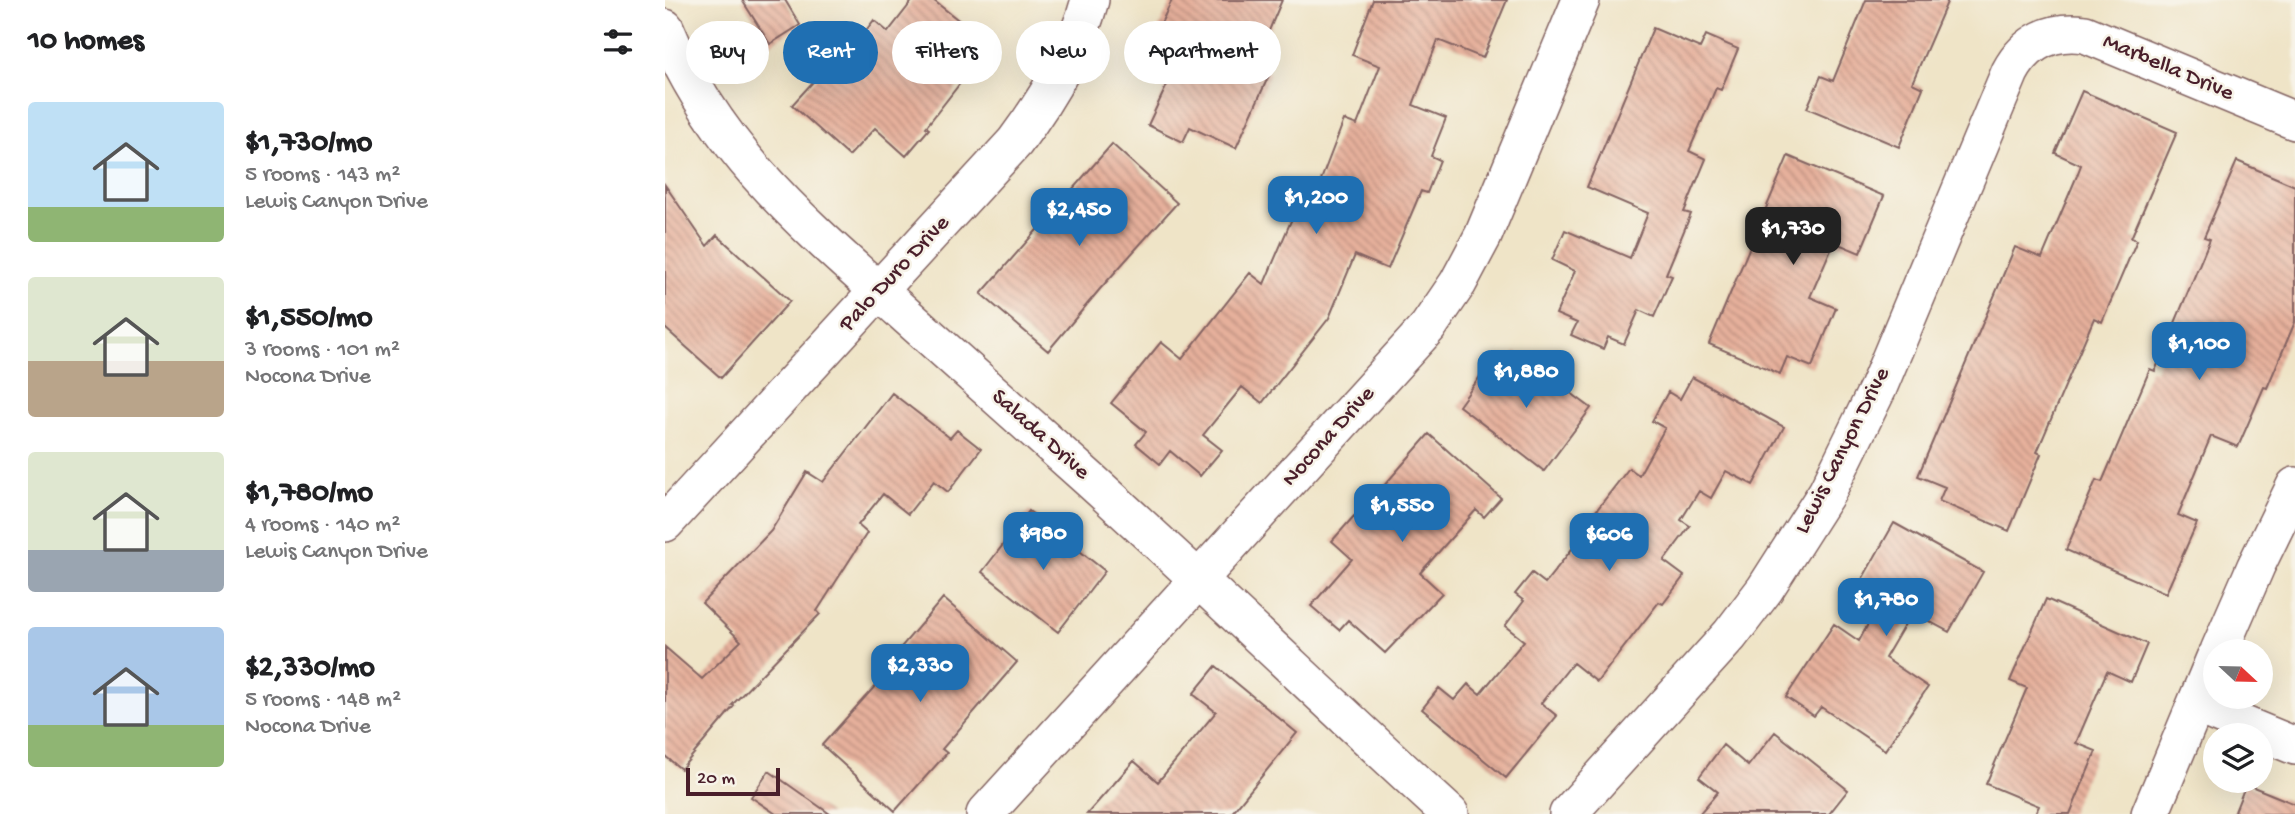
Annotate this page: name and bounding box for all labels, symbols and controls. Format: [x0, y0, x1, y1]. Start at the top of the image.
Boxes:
chip: Buy [686, 21, 769, 84]
chip: Rent [783, 21, 878, 84]
chip: Filters [892, 21, 1002, 84]
chip: New [1016, 21, 1110, 84]
chip: Apartment [1124, 21, 1281, 84]
icon: filters [599, 23, 637, 61]
text: 10 homes [28, 25, 144, 60]
street label: Marbella Drive [2099, 28, 2238, 108]
text: $1,730/mo [245, 127, 372, 162]
icon: home [84, 130, 168, 214]
text: 5 rooms · 143 m² [245, 162, 400, 189]
pin: $1,200 [1259, 176, 1373, 236]
text: $1,200 [1284, 185, 1348, 212]
pin: $2,450 [1022, 188, 1136, 248]
text: Lewis Canyon Drive [245, 189, 428, 216]
text: $2,450 [1047, 197, 1111, 224]
pin: $1,730 [1736, 208, 1850, 267]
street label: Palo Duro Drive [834, 209, 957, 339]
text: $1,730 [1761, 216, 1825, 243]
text: $1,550/mo [245, 302, 373, 337]
icon: home [84, 305, 168, 389]
pin: $1,100 [2142, 322, 2256, 382]
text: $1,100 [2168, 331, 2230, 358]
text: 3 rooms · 101 m² [245, 337, 400, 364]
pin: $1,880 [1469, 350, 1583, 410]
text: $1,880 [1493, 359, 1559, 386]
street label: Lewis Canyon Drive [1789, 362, 1897, 539]
text: Nocona Drive [245, 364, 371, 391]
street label: Nocona Drive [1277, 380, 1382, 493]
street label: Salada Drive [985, 384, 1096, 487]
text: $1,780/mo [245, 477, 373, 512]
icon: home [84, 480, 168, 564]
pin: $1,550 [1345, 484, 1459, 544]
text: $1,550 [1370, 493, 1434, 520]
text: 4 rooms · 140 m² [245, 512, 400, 539]
pin: $980 [1002, 512, 1084, 572]
pin: $606 [1568, 514, 1650, 573]
text: $980 [1019, 521, 1067, 548]
text: $606 [1586, 522, 1632, 549]
text: Lewis Canyon Drive [245, 539, 428, 566]
pin: $1,780 [1829, 578, 1943, 638]
text: $1,780 [1854, 587, 1918, 614]
north arrow [2203, 639, 2273, 709]
map controls [2203, 639, 2273, 793]
pin: $2,330 [863, 644, 977, 704]
text: $2,330/mo [245, 652, 375, 687]
text: $2,330 [887, 653, 953, 680]
icon: home [84, 655, 168, 739]
text: 5 rooms · 148 m² [245, 687, 401, 714]
text: Nocona Drive [245, 714, 371, 741]
button: layers [2203, 723, 2273, 793]
scale bar [686, 765, 781, 797]
text: 20 m [697, 768, 735, 791]

